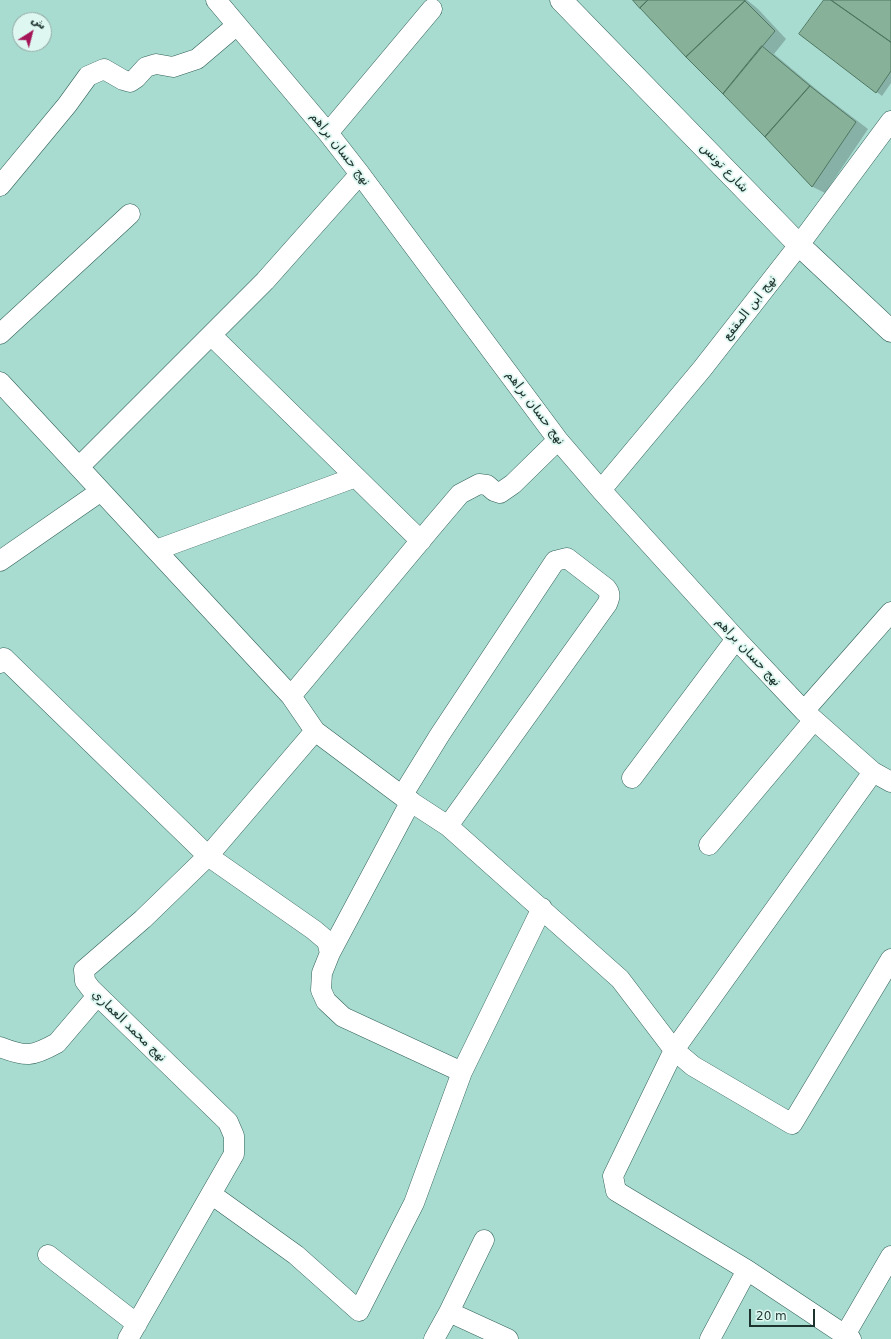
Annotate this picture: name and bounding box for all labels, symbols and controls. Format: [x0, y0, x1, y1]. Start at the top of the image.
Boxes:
north arrow [12, 12, 52, 52]
text: ش [29, 13, 49, 32]
street label: نهج حسان براهم [306, 109, 374, 189]
street label: شارع تونس [696, 140, 752, 196]
street label: نهج ابن المقفع [720, 272, 780, 344]
street label: نهج حسان براهم [502, 368, 568, 448]
street label: نهج حسان براهم [712, 614, 784, 690]
street label: نهج محمد العماري [88, 986, 170, 1066]
scale bar [751, 1301, 817, 1327]
text: 20 m [756, 1309, 787, 1323]

